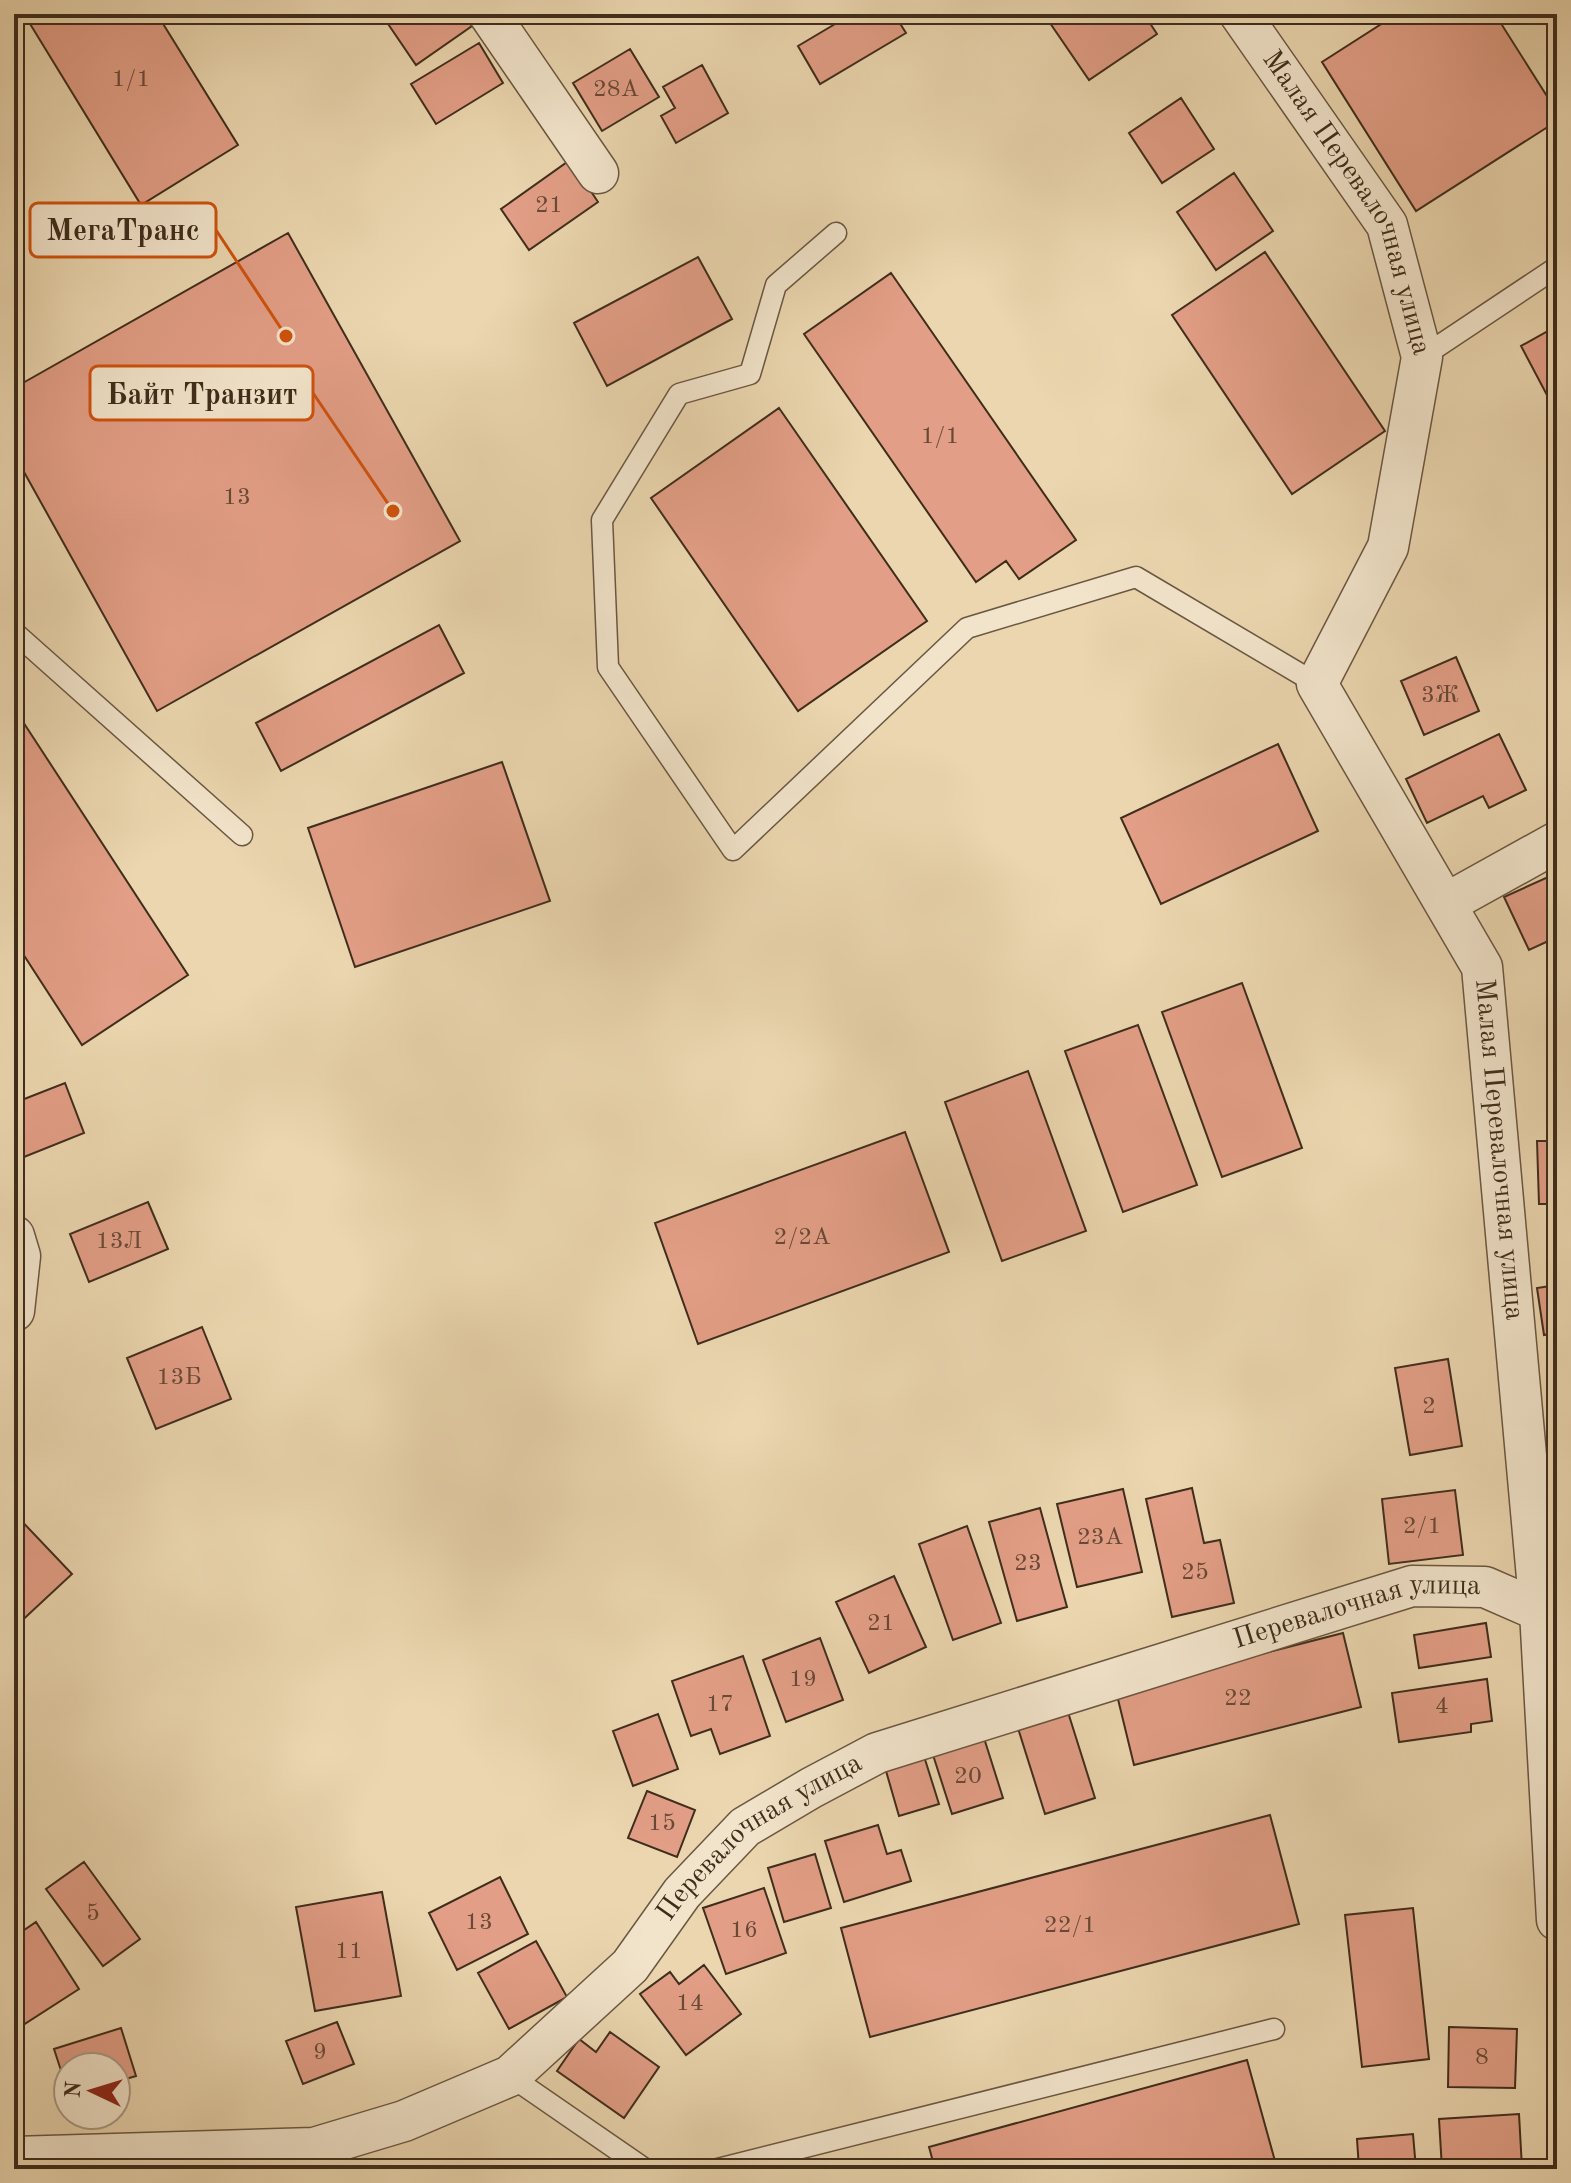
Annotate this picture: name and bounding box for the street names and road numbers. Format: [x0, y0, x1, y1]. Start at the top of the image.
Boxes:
street label: Малая Перевалочная улица [1256, 46, 1435, 358]
street label: Малая Перевалочная улица [1469, 978, 1528, 1322]
street label: Перевалочная улица [1230, 1572, 1481, 1655]
street label: Перевалочная улица [653, 1749, 867, 1927]

